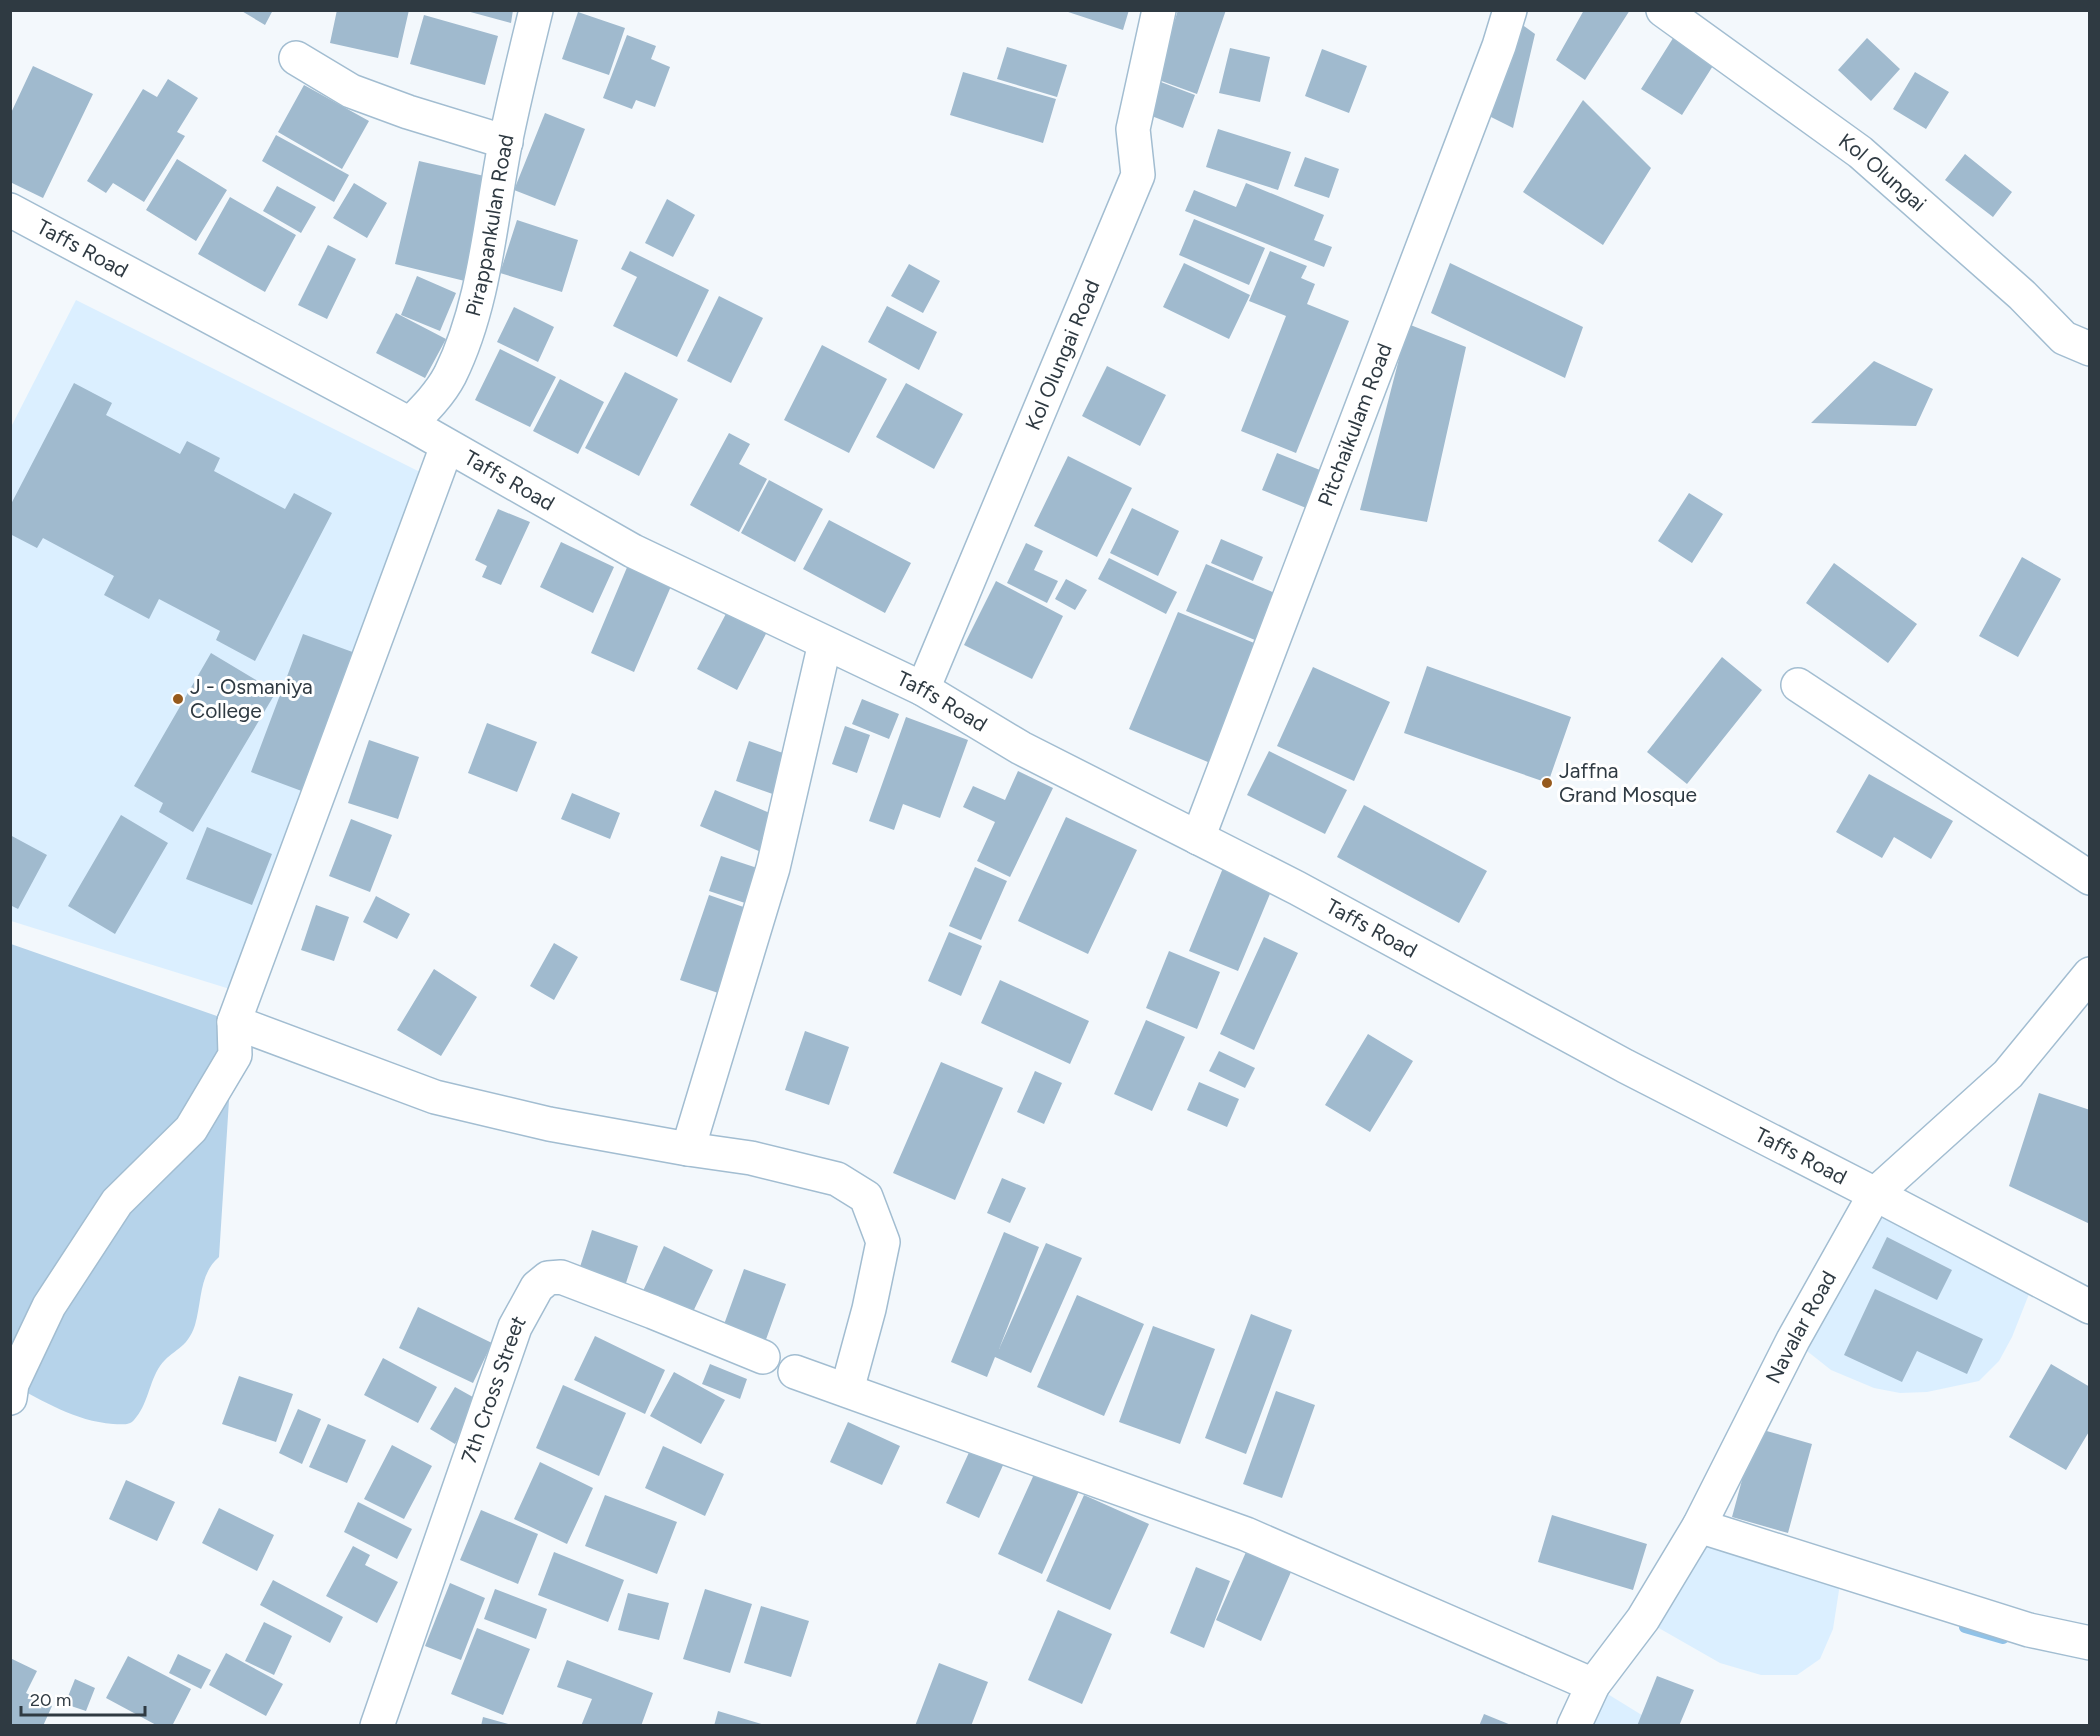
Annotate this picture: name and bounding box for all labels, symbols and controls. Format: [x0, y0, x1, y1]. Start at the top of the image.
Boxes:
street label: Kol Olungai [1834, 128, 1931, 216]
street label: Pirappankulan Road [460, 132, 519, 319]
street label: Taffs Road [33, 214, 132, 283]
street label: Kol Olungai Road [1020, 276, 1105, 434]
street label: Pitchaikulam Road [1312, 340, 1397, 510]
street label: Taffs Road [460, 445, 559, 516]
street label: Taffs Road [893, 665, 992, 737]
place label: J - Osmaniya College [190, 674, 313, 723]
marker: J - Osmaniya College [171, 692, 185, 706]
place label: Jaffna Grand Mosque [1559, 758, 1697, 807]
marker: Jaffna Grand Mosque [1540, 776, 1554, 790]
street label: Taffs Road [1322, 893, 1422, 963]
street label: Taffs Road [1751, 1122, 1851, 1189]
street label: Navalar Road [1760, 1266, 1841, 1387]
street label: 7th Cross Street [456, 1311, 531, 1466]
scale bar [21, 1679, 146, 1717]
text: 20 m [30, 1689, 71, 1711]

